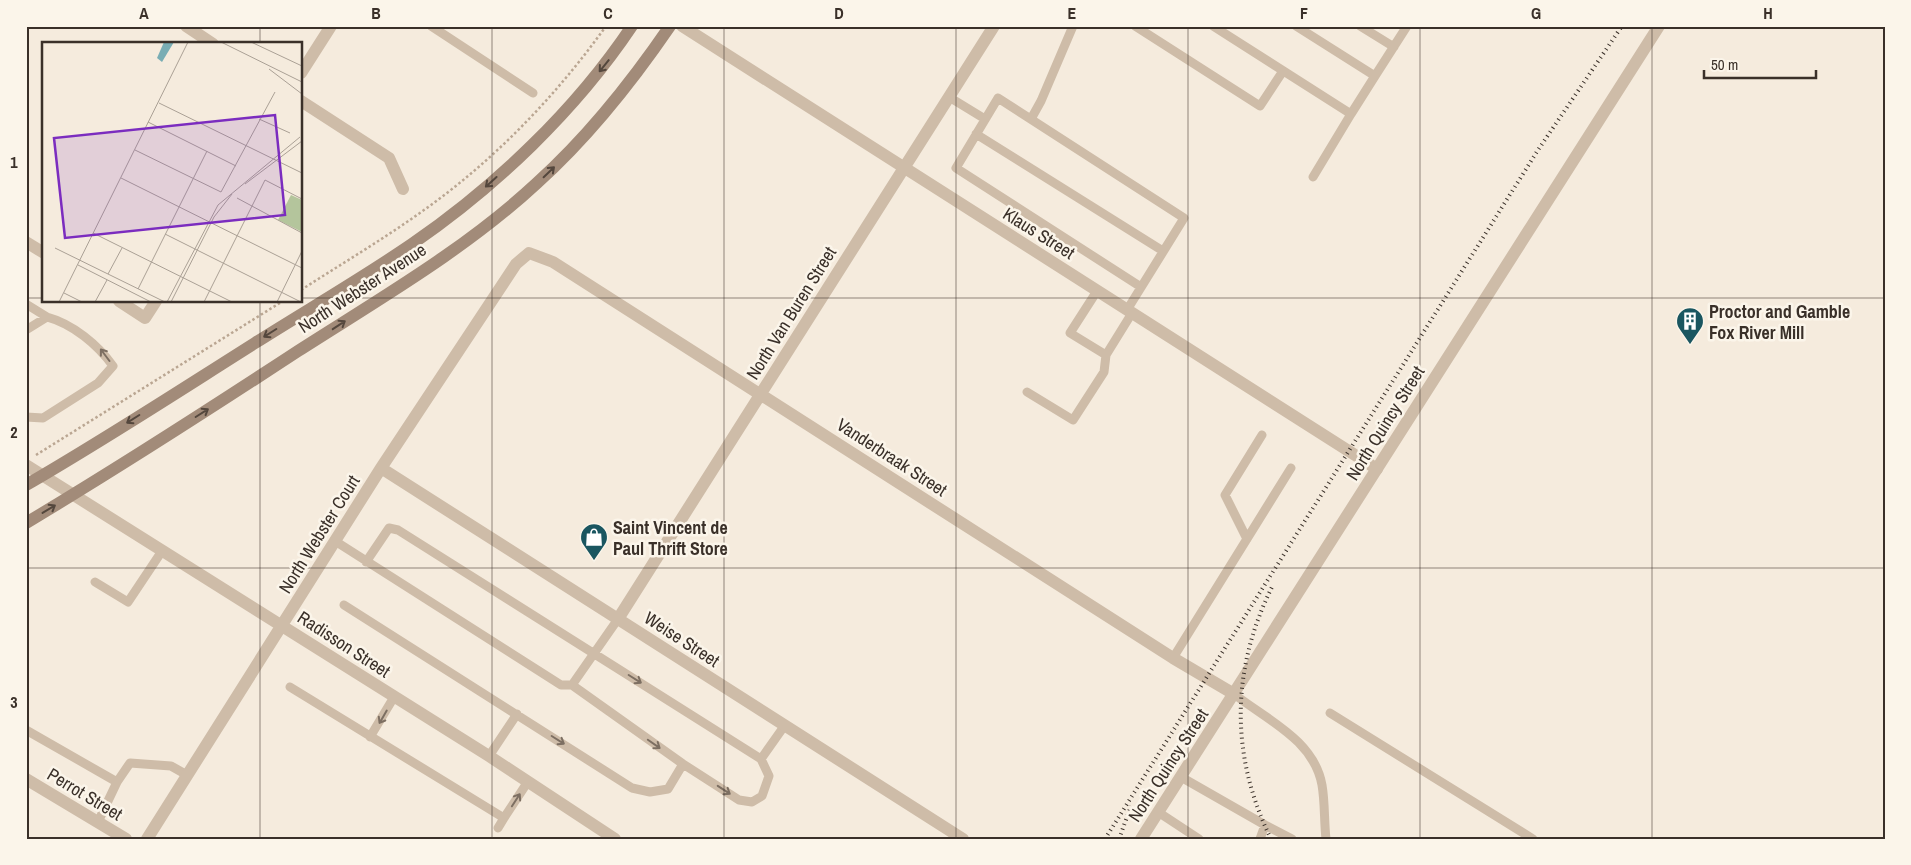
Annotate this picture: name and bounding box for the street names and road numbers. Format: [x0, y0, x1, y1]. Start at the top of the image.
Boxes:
street label: Klaus Street [998, 201, 1080, 265]
street label: North Webster Avenue [293, 237, 431, 339]
street label: North Van Buren Street [740, 242, 842, 384]
street label: North Quincy Street [1340, 361, 1430, 485]
street label: Vanderbraak Street [832, 412, 952, 502]
street label: North Webster Court [273, 470, 365, 598]
street label: Radisson Street [293, 605, 395, 683]
street label: Weise Street [640, 605, 724, 673]
street label: North Quincy Street [1122, 703, 1214, 827]
street label: Perrot Street [43, 762, 127, 826]

